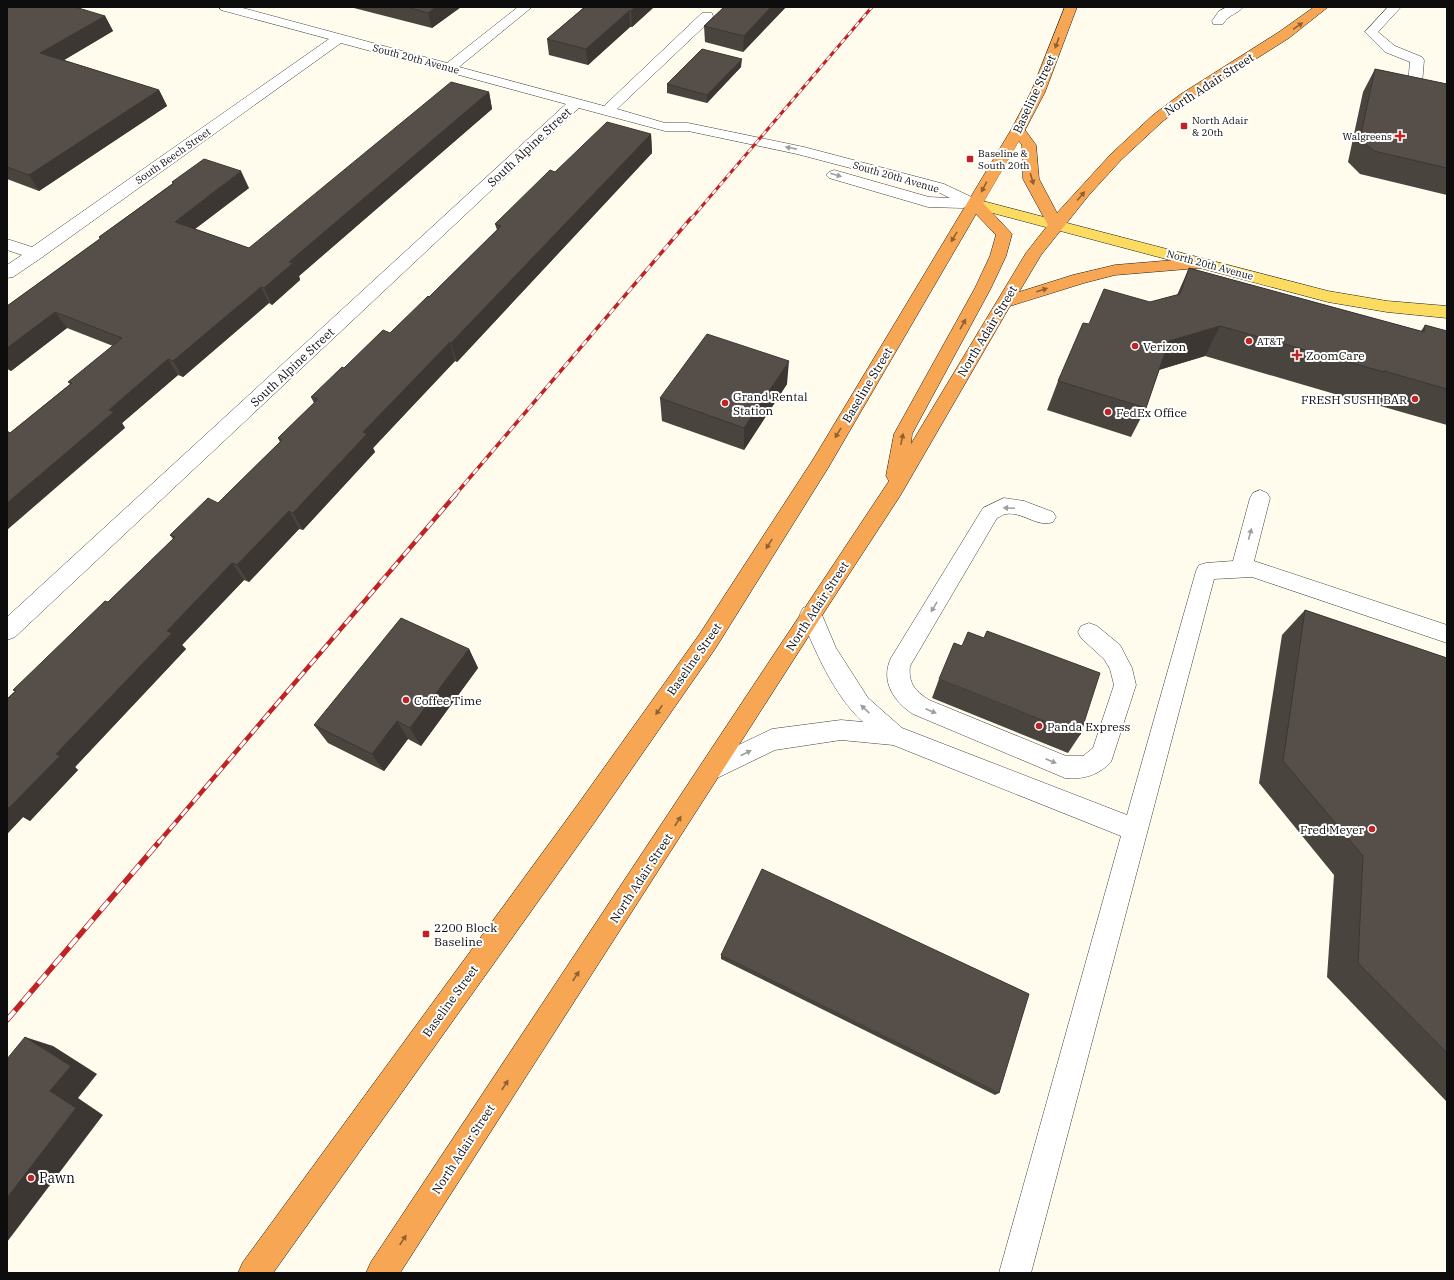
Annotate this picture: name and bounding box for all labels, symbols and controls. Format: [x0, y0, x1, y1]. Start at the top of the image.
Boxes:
one-way arrow [1292, 22, 1303, 30]
one-way arrow [1053, 38, 1059, 50]
street label: South 20th Avenue [371, 41, 461, 77]
street label: North Adair Street [1161, 49, 1257, 119]
street label: Baseline Street [1009, 52, 1059, 136]
street label: South Alpine Street [484, 104, 574, 190]
place label: North Adair & 20th [1192, 114, 1248, 139]
marker: North Adair & 20th [1179, 121, 1189, 131]
street label: South Beech Street [133, 125, 214, 187]
place label: Walgreens [1343, 130, 1392, 143]
marker: Walgreens [1395, 131, 1405, 141]
one-way arrow [785, 145, 797, 151]
place label: Baseline & South 20th [978, 147, 1030, 172]
marker: Baseline & South 20th [965, 154, 975, 164]
street label: South 20th Avenue [851, 158, 941, 196]
one-way arrow [830, 172, 842, 178]
one-way arrow [1029, 173, 1035, 185]
one-way arrow [981, 181, 988, 193]
one-way arrow [1077, 190, 1086, 201]
one-way arrow [951, 231, 958, 243]
street label: North 20th Avenue [1165, 247, 1255, 283]
street label: North Adair Street [954, 283, 1020, 379]
one-way arrow [1036, 287, 1048, 293]
one-way arrow [959, 319, 966, 330]
street label: South Alpine Street [247, 324, 337, 410]
place label: AT&T [1257, 335, 1283, 348]
marker: AT&T [1244, 336, 1254, 346]
place label: Verizon [1143, 339, 1187, 354]
marker: Verizon [1130, 341, 1140, 351]
street label: Baseline Street [839, 345, 895, 425]
place label: ZoomCare [1306, 348, 1365, 363]
marker: ZoomCare [1291, 349, 1303, 361]
place label: Grand Rental Station [733, 389, 808, 418]
place label: FRESH SUSHI BAR [1301, 392, 1407, 407]
marker: FRESH SUSHI BAR [1410, 394, 1420, 404]
marker: Grand Rental Station [720, 398, 730, 408]
place label: FedEx Office [1116, 405, 1187, 420]
marker: FedEx Office [1103, 407, 1113, 417]
one-way arrow [835, 427, 842, 439]
one-way arrow [900, 433, 906, 445]
one-way arrow [1003, 504, 1015, 511]
one-way arrow [1247, 528, 1253, 540]
one-way arrow [766, 538, 773, 550]
street label: North Adair Street [782, 558, 852, 654]
one-way arrow [930, 601, 937, 613]
street label: Baseline Street [664, 620, 724, 698]
place label: Coffee Time [414, 693, 482, 708]
marker: Coffee Time [401, 695, 411, 705]
one-way arrow [860, 704, 870, 714]
one-way arrow [655, 705, 663, 715]
one-way arrow [925, 708, 936, 714]
place label: Panda Express [1047, 719, 1130, 734]
marker: Panda Express [1034, 721, 1044, 731]
one-way arrow [740, 750, 751, 756]
one-way arrow [1045, 758, 1056, 764]
one-way arrow [674, 815, 682, 826]
place label: Fred Meyer [1300, 822, 1365, 837]
marker: Fred Meyer [1367, 824, 1377, 834]
street label: North Adair Street [606, 830, 676, 926]
place label: 2200 Block Baseline [434, 920, 497, 949]
marker: 2200 Block Baseline [421, 929, 431, 939]
street label: Baseline Street [419, 962, 481, 1040]
one-way arrow [572, 971, 580, 981]
one-way arrow [501, 1080, 509, 1090]
street label: North Adair Street [428, 1101, 498, 1197]
place label: Pawn [39, 1169, 75, 1187]
marker: Pawn [26, 1173, 36, 1183]
one-way arrow [399, 1235, 407, 1246]

